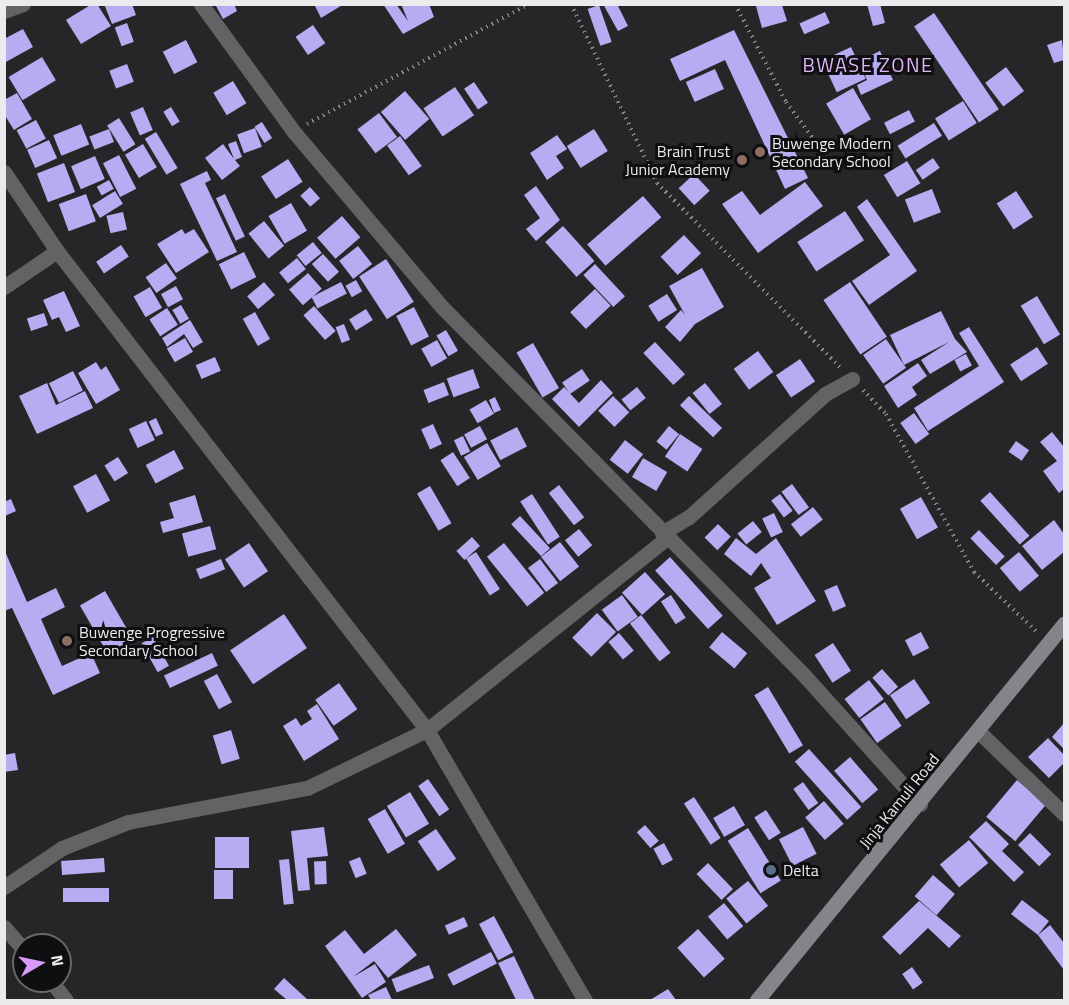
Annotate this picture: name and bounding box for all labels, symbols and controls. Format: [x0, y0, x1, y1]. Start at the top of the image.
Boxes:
district label: BWASE ZONE [802, 52, 934, 76]
place label: Buwenge Modern Secondary School [772, 133, 891, 171]
place label: Brain Trust Junior Academy [625, 141, 730, 179]
marker: Buwenge Modern Secondary School [753, 145, 767, 159]
marker: Brain Trust Junior Academy [735, 153, 749, 167]
place label: Buwenge Progressive Secondary School [79, 622, 225, 660]
marker: Buwenge Progressive Secondary School [60, 634, 74, 648]
street label: Jinja Kamuli Road [855, 750, 943, 852]
place label: Delta [783, 860, 819, 880]
marker: Delta [764, 863, 778, 877]
north arrow [12, 933, 72, 993]
text: N [45, 953, 71, 968]

